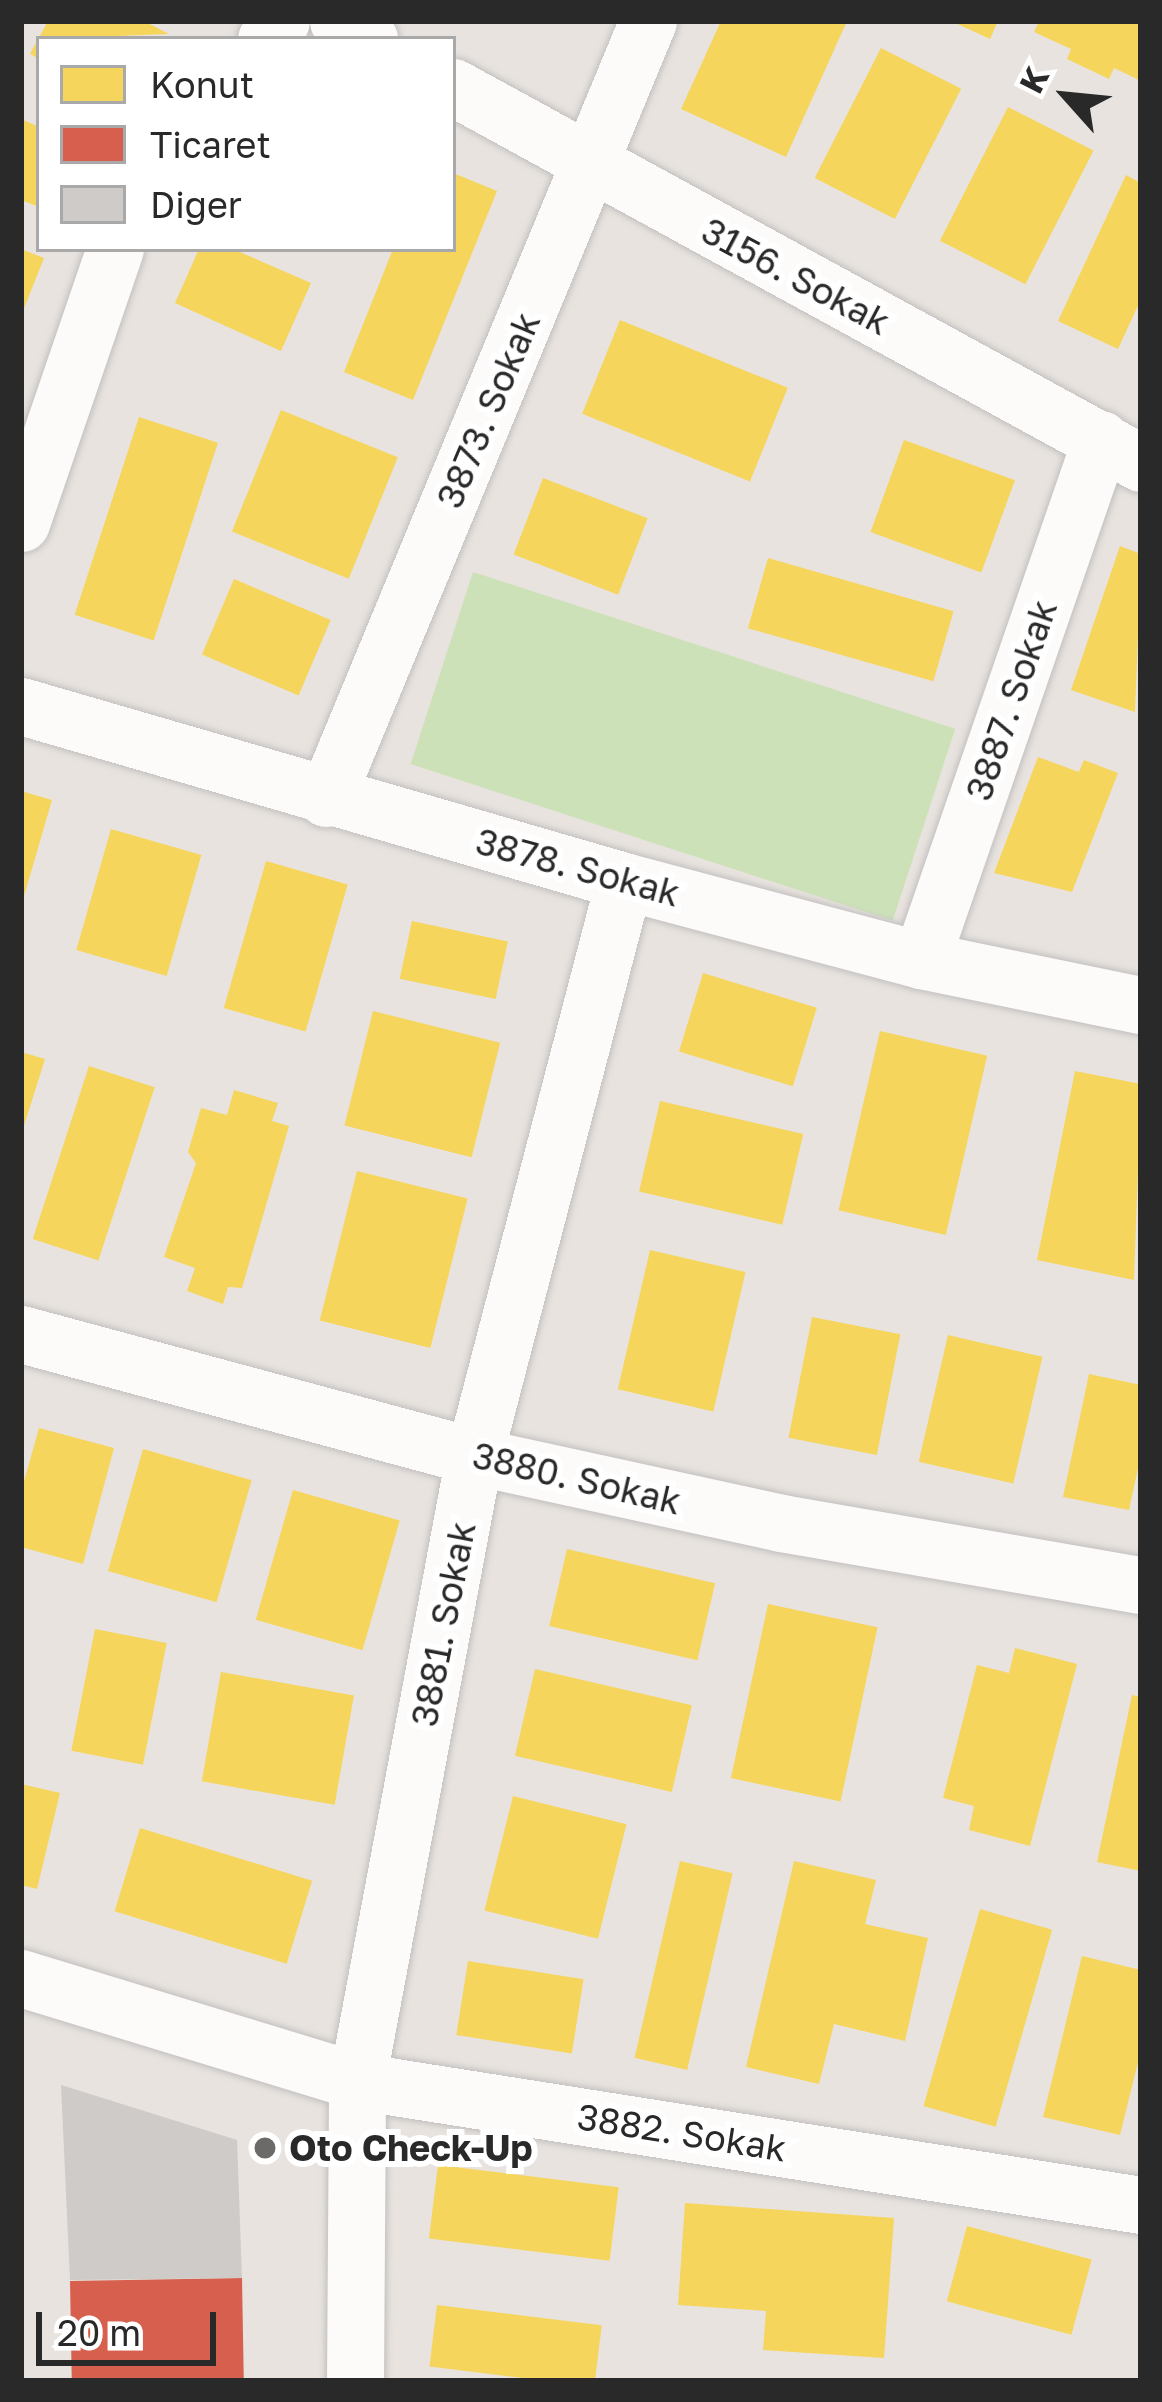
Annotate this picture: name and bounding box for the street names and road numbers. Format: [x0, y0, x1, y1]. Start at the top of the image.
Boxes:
street label: 3156. Sokak [695, 209, 897, 343]
street label: 3873. Sokak [427, 306, 549, 514]
street label: 3887. Sokak [957, 594, 1065, 806]
street label: 3878. Sokak [471, 819, 685, 915]
street label: 3880. Sokak [469, 1433, 685, 1523]
street label: 3881. Sokak [402, 1518, 484, 1730]
street label: 3882. Sokak [574, 2094, 790, 2170]

